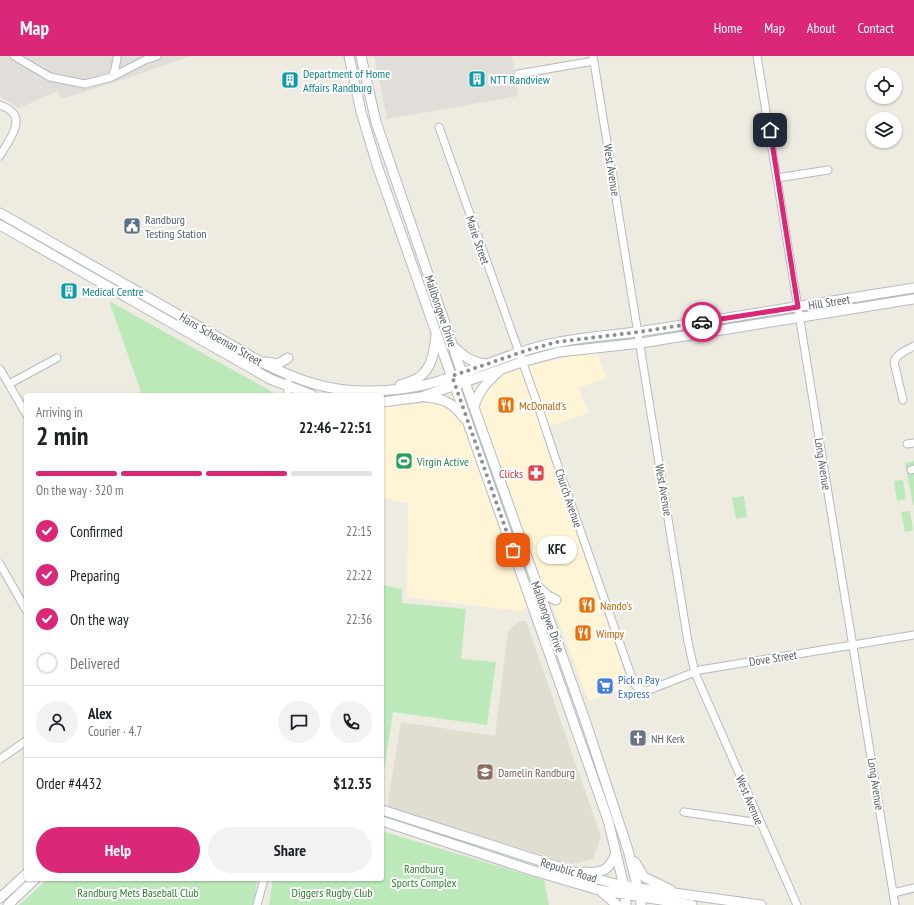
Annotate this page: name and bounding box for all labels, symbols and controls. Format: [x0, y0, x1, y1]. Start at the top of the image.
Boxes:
text: Map [20, 16, 49, 40]
text: Home [714, 19, 742, 37]
text: Map [764, 19, 785, 37]
text: About [807, 19, 836, 37]
text: Contact [858, 19, 894, 37]
place label: Department of Home Affairs Randburg [303, 66, 390, 95]
map controls [866, 68, 902, 148]
button: locate [866, 68, 902, 104]
building icon: NTT Randview [467, 69, 487, 89]
building icon: Department of Home Affairs Randburg [280, 70, 300, 90]
place label: NTT Randview [490, 72, 551, 87]
button: layers [866, 112, 902, 148]
pin [753, 113, 787, 147]
icon: home [759, 119, 781, 141]
street label: West Avenue [600, 143, 624, 197]
place label: Randburg Testing Station [145, 212, 207, 241]
street label: Marie Street [463, 214, 494, 267]
public building icon: Randburg Testing Station [122, 216, 142, 236]
street label: Malibongwe Drive [422, 273, 460, 349]
building icon: Medical Centre [59, 281, 79, 301]
place label: Medical Centre [82, 284, 144, 299]
street label: Hill Street [807, 291, 852, 313]
courier [682, 302, 722, 342]
street label: Hans Schoeman Street [177, 309, 266, 369]
icon: car [691, 311, 713, 333]
restaurant icon: McDonald's [496, 395, 516, 415]
place label: McDonald's [519, 398, 566, 413]
text: Arriving in [36, 404, 83, 421]
text: 22:46–22:51 [299, 418, 372, 437]
text: 2 min [36, 419, 89, 452]
street label: Long Avenue [811, 437, 835, 491]
sports icon: Virgin Active [394, 451, 414, 471]
place label: Virgin Active [416, 454, 469, 469]
pharmacy icon: Clicks [526, 463, 546, 483]
street label: West Avenue [652, 463, 676, 517]
place label: Clicks [499, 466, 523, 481]
street label: Church Avenue [552, 467, 586, 530]
text: On the way · 320 m [36, 482, 123, 499]
icon: check [36, 520, 58, 542]
text: Confirmed [70, 522, 123, 541]
text: 22:15 [346, 523, 372, 540]
pin [496, 533, 530, 567]
callout: KFC [537, 536, 577, 564]
icon: bag [502, 539, 524, 561]
text: KFC [548, 541, 566, 558]
icon: check [36, 564, 58, 586]
text: Preparing [70, 566, 120, 585]
text: 22:22 [346, 567, 372, 584]
street label: Malibongwe Drive [528, 579, 568, 655]
restaurant icon: Nando's [577, 595, 597, 615]
place label: Nando's [600, 598, 632, 613]
icon: check [36, 608, 58, 630]
text: On the way [70, 610, 129, 629]
text: 22:36 [346, 611, 372, 628]
restaurant icon: Wimpy [573, 623, 593, 643]
place label: Wimpy [596, 626, 625, 641]
street label: Dove Street [748, 647, 799, 669]
text: Delivered [70, 654, 120, 673]
place label: Pick n Pay Express [618, 672, 660, 701]
supermarket icon: Pick n Pay Express [595, 676, 615, 696]
button: person [36, 701, 78, 743]
button: chat [278, 701, 320, 743]
button: phone [330, 701, 372, 743]
text: Alex [88, 704, 112, 723]
text: Courier · 4.7 [88, 723, 142, 740]
church icon: NH Kerk [628, 728, 648, 748]
place label: NH Kerk [651, 731, 685, 746]
street label: Long Avenue [864, 757, 888, 811]
school or university icon: Damelin Randburg [475, 762, 495, 782]
place label: Damelin Randburg [498, 765, 575, 780]
street label: West Avenue [733, 773, 767, 827]
text: Order #4432 [36, 774, 102, 793]
text: $12.35 [333, 774, 372, 793]
button: Help [36, 827, 200, 873]
button: Share [208, 827, 372, 873]
street label: Republic Road [539, 854, 599, 886]
park label: Randburg Sports Complex [392, 861, 456, 890]
park label: Randburg Mets Baseball Club [77, 885, 199, 900]
park label: Diggers Rugby Club [292, 885, 372, 900]

